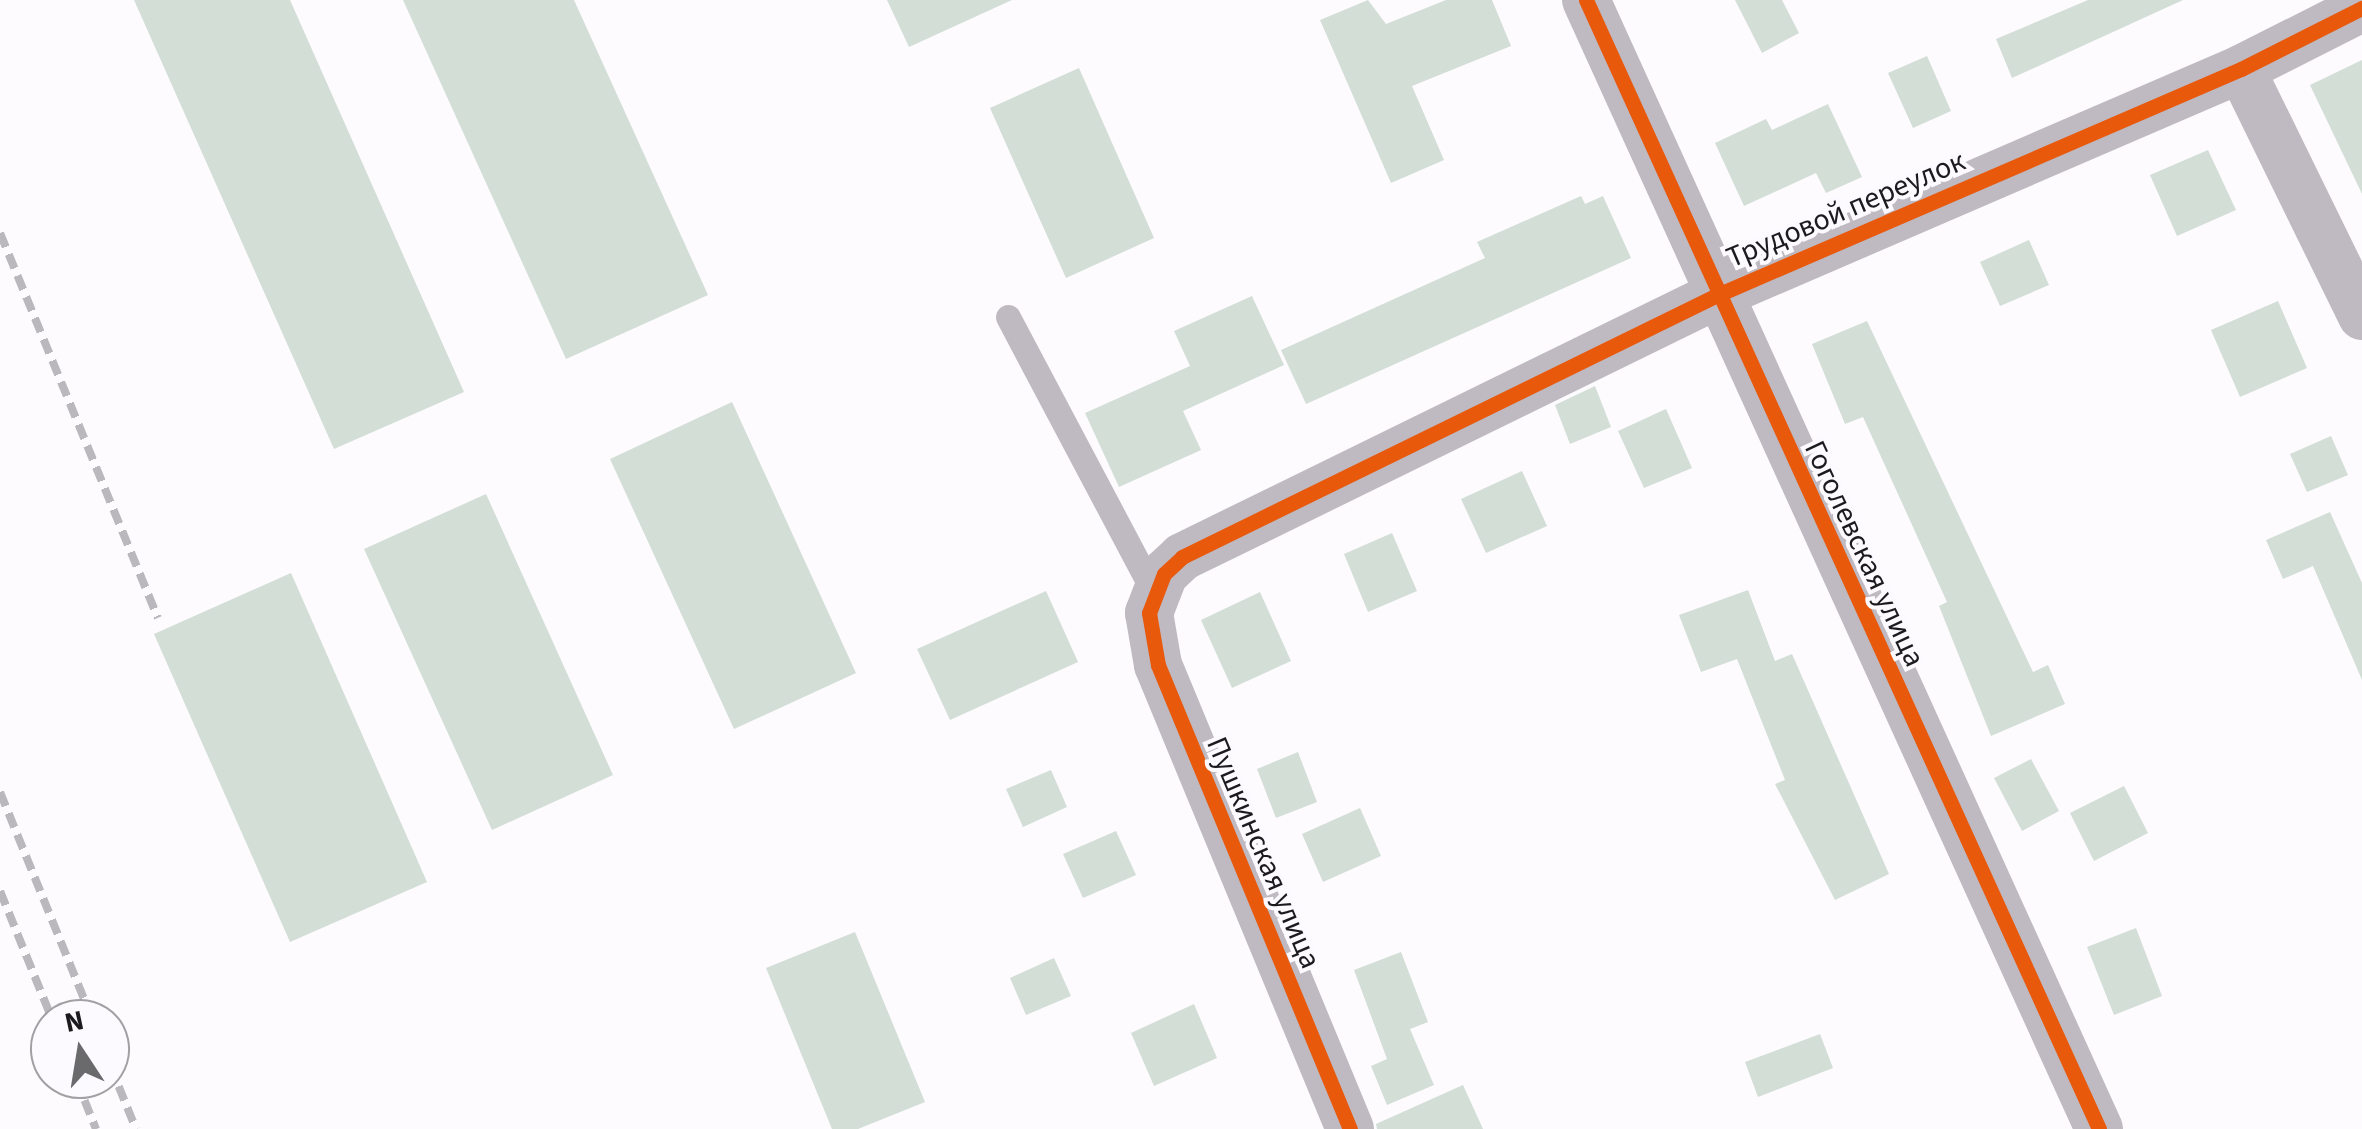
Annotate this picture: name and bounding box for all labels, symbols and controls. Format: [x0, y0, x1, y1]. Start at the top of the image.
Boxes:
street label: Трудовой переулок [1721, 143, 1971, 277]
street label: Гоголевская улица [1796, 435, 1932, 673]
street label: Пушкинская улица [1198, 732, 1328, 974]
north arrow [30, 999, 130, 1099]
text: N [61, 1000, 87, 1043]

